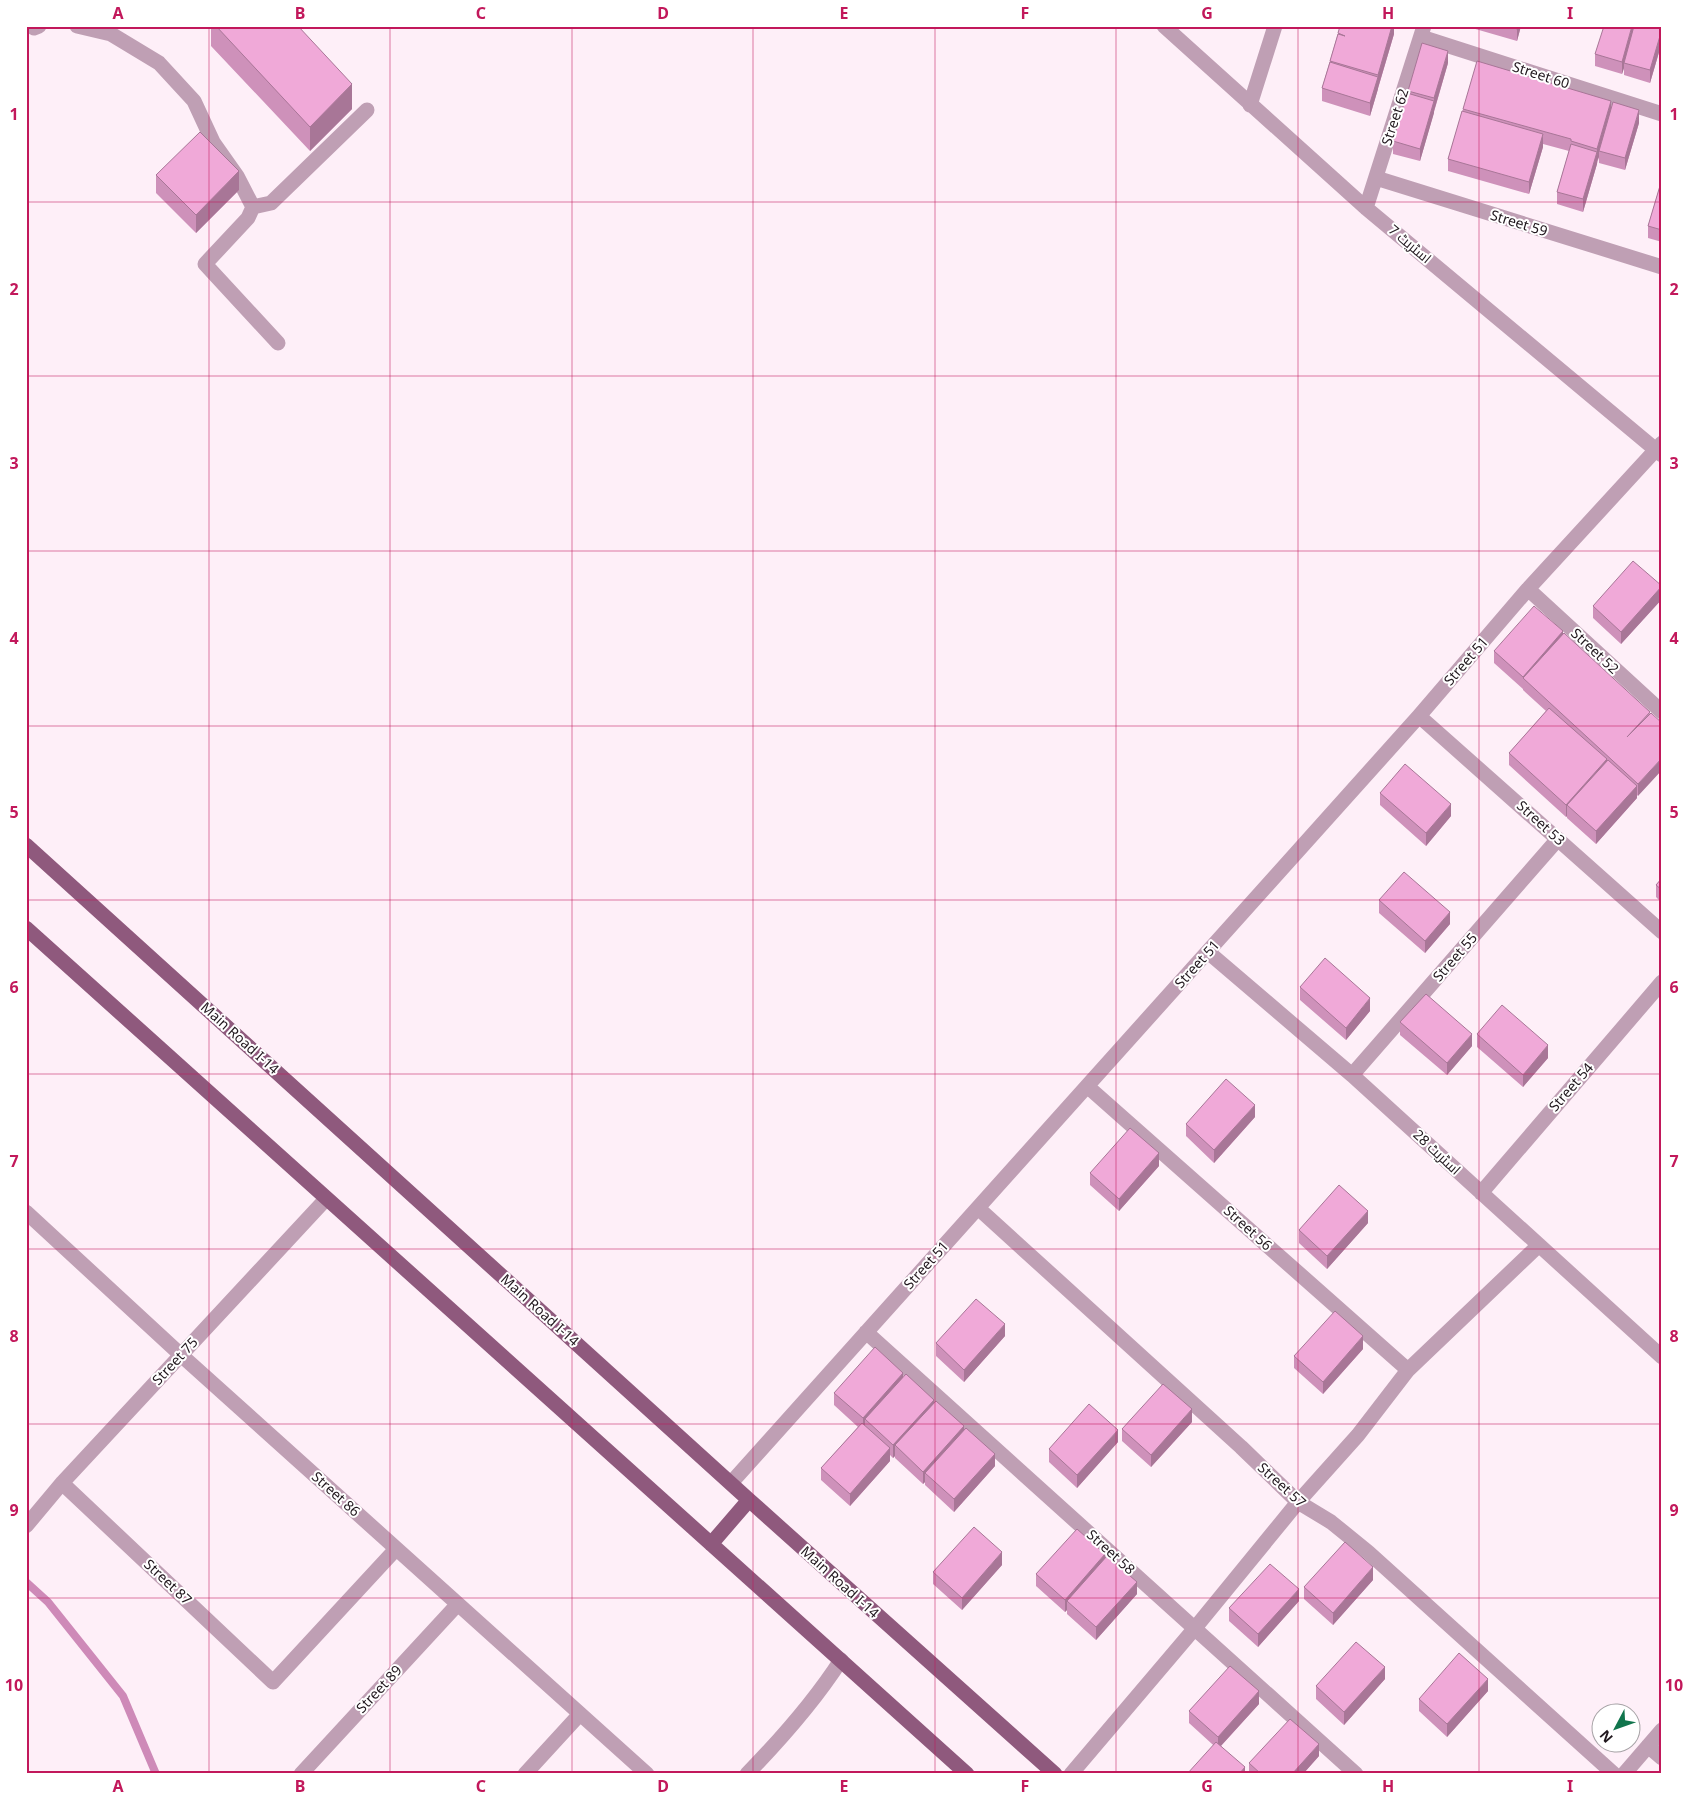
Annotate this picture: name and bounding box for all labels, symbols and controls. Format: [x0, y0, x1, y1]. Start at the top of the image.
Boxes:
text: A [112, 2, 124, 24]
text: B [295, 2, 305, 24]
text: C [476, 2, 486, 24]
text: D [657, 2, 669, 24]
text: E [840, 2, 849, 24]
text: F [1021, 2, 1029, 24]
text: G [1201, 2, 1213, 24]
text: H [1382, 2, 1394, 24]
text: I [1567, 2, 1573, 24]
street label: Street 60 [1510, 56, 1572, 93]
street label: Street 62 [1376, 86, 1413, 148]
text: 1 [9, 103, 19, 125]
text: 1 [1669, 103, 1679, 125]
street label: Street 59 [1488, 205, 1550, 240]
street label: اسٹریٹ 7 [1385, 220, 1436, 267]
text: 2 [9, 278, 19, 300]
text: 2 [1669, 278, 1679, 300]
text: 3 [9, 452, 19, 474]
text: 3 [1669, 452, 1679, 474]
street label: Street 52 [1567, 624, 1623, 678]
text: 4 [9, 627, 19, 649]
text: 4 [1669, 627, 1679, 649]
street label: Street 51 [1439, 632, 1492, 689]
street label: Street 53 [1513, 796, 1570, 849]
text: 5 [9, 801, 19, 823]
text: 5 [1669, 801, 1679, 823]
street label: Street 55 [1428, 928, 1481, 985]
street label: Street 51 [1170, 935, 1223, 992]
text: 6 [9, 976, 19, 998]
text: 6 [1669, 976, 1679, 998]
street label: Main Road I-14 [197, 997, 283, 1078]
street label: Street 54 [1544, 1058, 1597, 1115]
street label: اسٹریٹ 28 [1409, 1125, 1465, 1179]
text: 7 [9, 1150, 19, 1172]
text: 7 [1669, 1150, 1679, 1172]
street label: Street 56 [1220, 1201, 1277, 1254]
street label: Street 51 [899, 1236, 952, 1293]
street label: Main Road I-14 [497, 1269, 583, 1350]
text: 8 [9, 1325, 19, 1347]
text: 8 [1669, 1325, 1679, 1347]
street label: Street 75 [148, 1333, 202, 1389]
street label: Street 57 [1254, 1458, 1311, 1511]
street label: Street 86 [308, 1467, 365, 1520]
text: 9 [9, 1499, 19, 1521]
text: 9 [1669, 1499, 1679, 1521]
street label: Street 58 [1083, 1525, 1140, 1578]
street label: Main Road I-14 [797, 1541, 883, 1622]
street label: Street 87 [140, 1555, 196, 1609]
street label: Street 89 [352, 1661, 406, 1717]
text: 10 [5, 1674, 23, 1696]
text: 10 [1665, 1674, 1683, 1696]
north arrow [1590, 1702, 1640, 1752]
text: N [1595, 1726, 1617, 1747]
text: A [112, 1775, 124, 1797]
text: B [295, 1775, 305, 1797]
text: C [476, 1775, 486, 1797]
text: D [657, 1775, 669, 1797]
text: E [840, 1775, 849, 1797]
text: F [1021, 1775, 1029, 1797]
text: G [1201, 1775, 1213, 1797]
text: H [1382, 1775, 1394, 1797]
text: I [1567, 1775, 1573, 1797]

